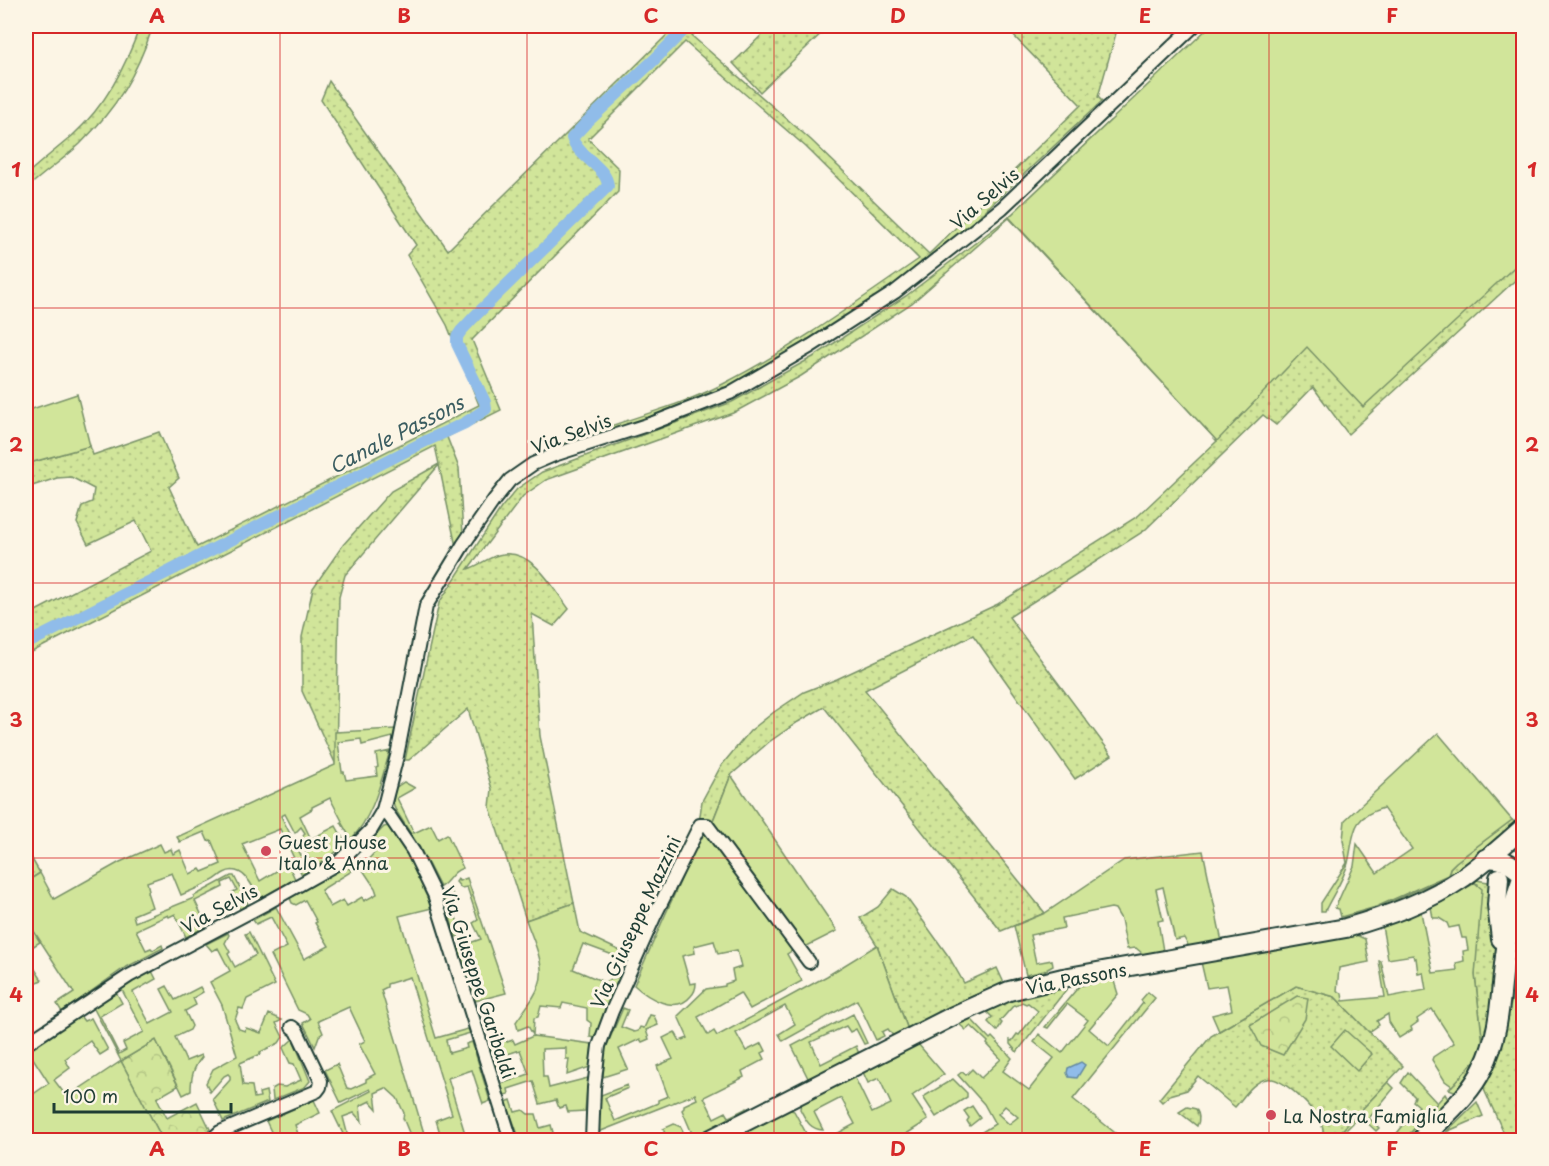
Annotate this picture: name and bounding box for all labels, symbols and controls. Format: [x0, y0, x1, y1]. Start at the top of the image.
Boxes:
text: A [149, 0, 165, 30]
text: B [397, 0, 411, 30]
text: C [643, 0, 659, 30]
text: D [890, 0, 906, 30]
text: E [1139, 0, 1151, 30]
text: F [1386, 0, 1398, 30]
text: 1 [11, 154, 21, 184]
text: 1 [1527, 154, 1537, 184]
street label: Via Selvis [944, 160, 1024, 236]
water label: Canale Passons [323, 386, 470, 481]
street label: Via Selvis [527, 406, 615, 460]
text: 2 [9, 429, 23, 459]
text: 2 [1525, 429, 1539, 459]
text: 3 [9, 704, 23, 734]
text: 3 [1525, 704, 1539, 734]
place label: Guest House Italo & Anna [278, 828, 389, 876]
street label: Via Giuseppe Mazzini [583, 831, 687, 1013]
marker: Guest House Italo & Anna [259, 844, 273, 858]
street label: Via Selvis [176, 876, 262, 940]
street label: Via Giuseppe Garibaldi [435, 882, 523, 1082]
street label: Via Passons [1023, 955, 1129, 1001]
text: 4 [9, 979, 23, 1009]
text: 4 [1525, 979, 1539, 1009]
scale bar [54, 1076, 231, 1114]
text: 100 m [63, 1082, 118, 1109]
place label: La Nostra Famiglia [1283, 1102, 1447, 1129]
marker: La Nostra Famiglia [1264, 1108, 1278, 1122]
text: A [149, 1133, 165, 1163]
text: B [397, 1133, 411, 1163]
text: C [643, 1133, 659, 1163]
text: D [890, 1133, 906, 1163]
text: E [1139, 1133, 1151, 1163]
text: F [1386, 1133, 1398, 1163]

